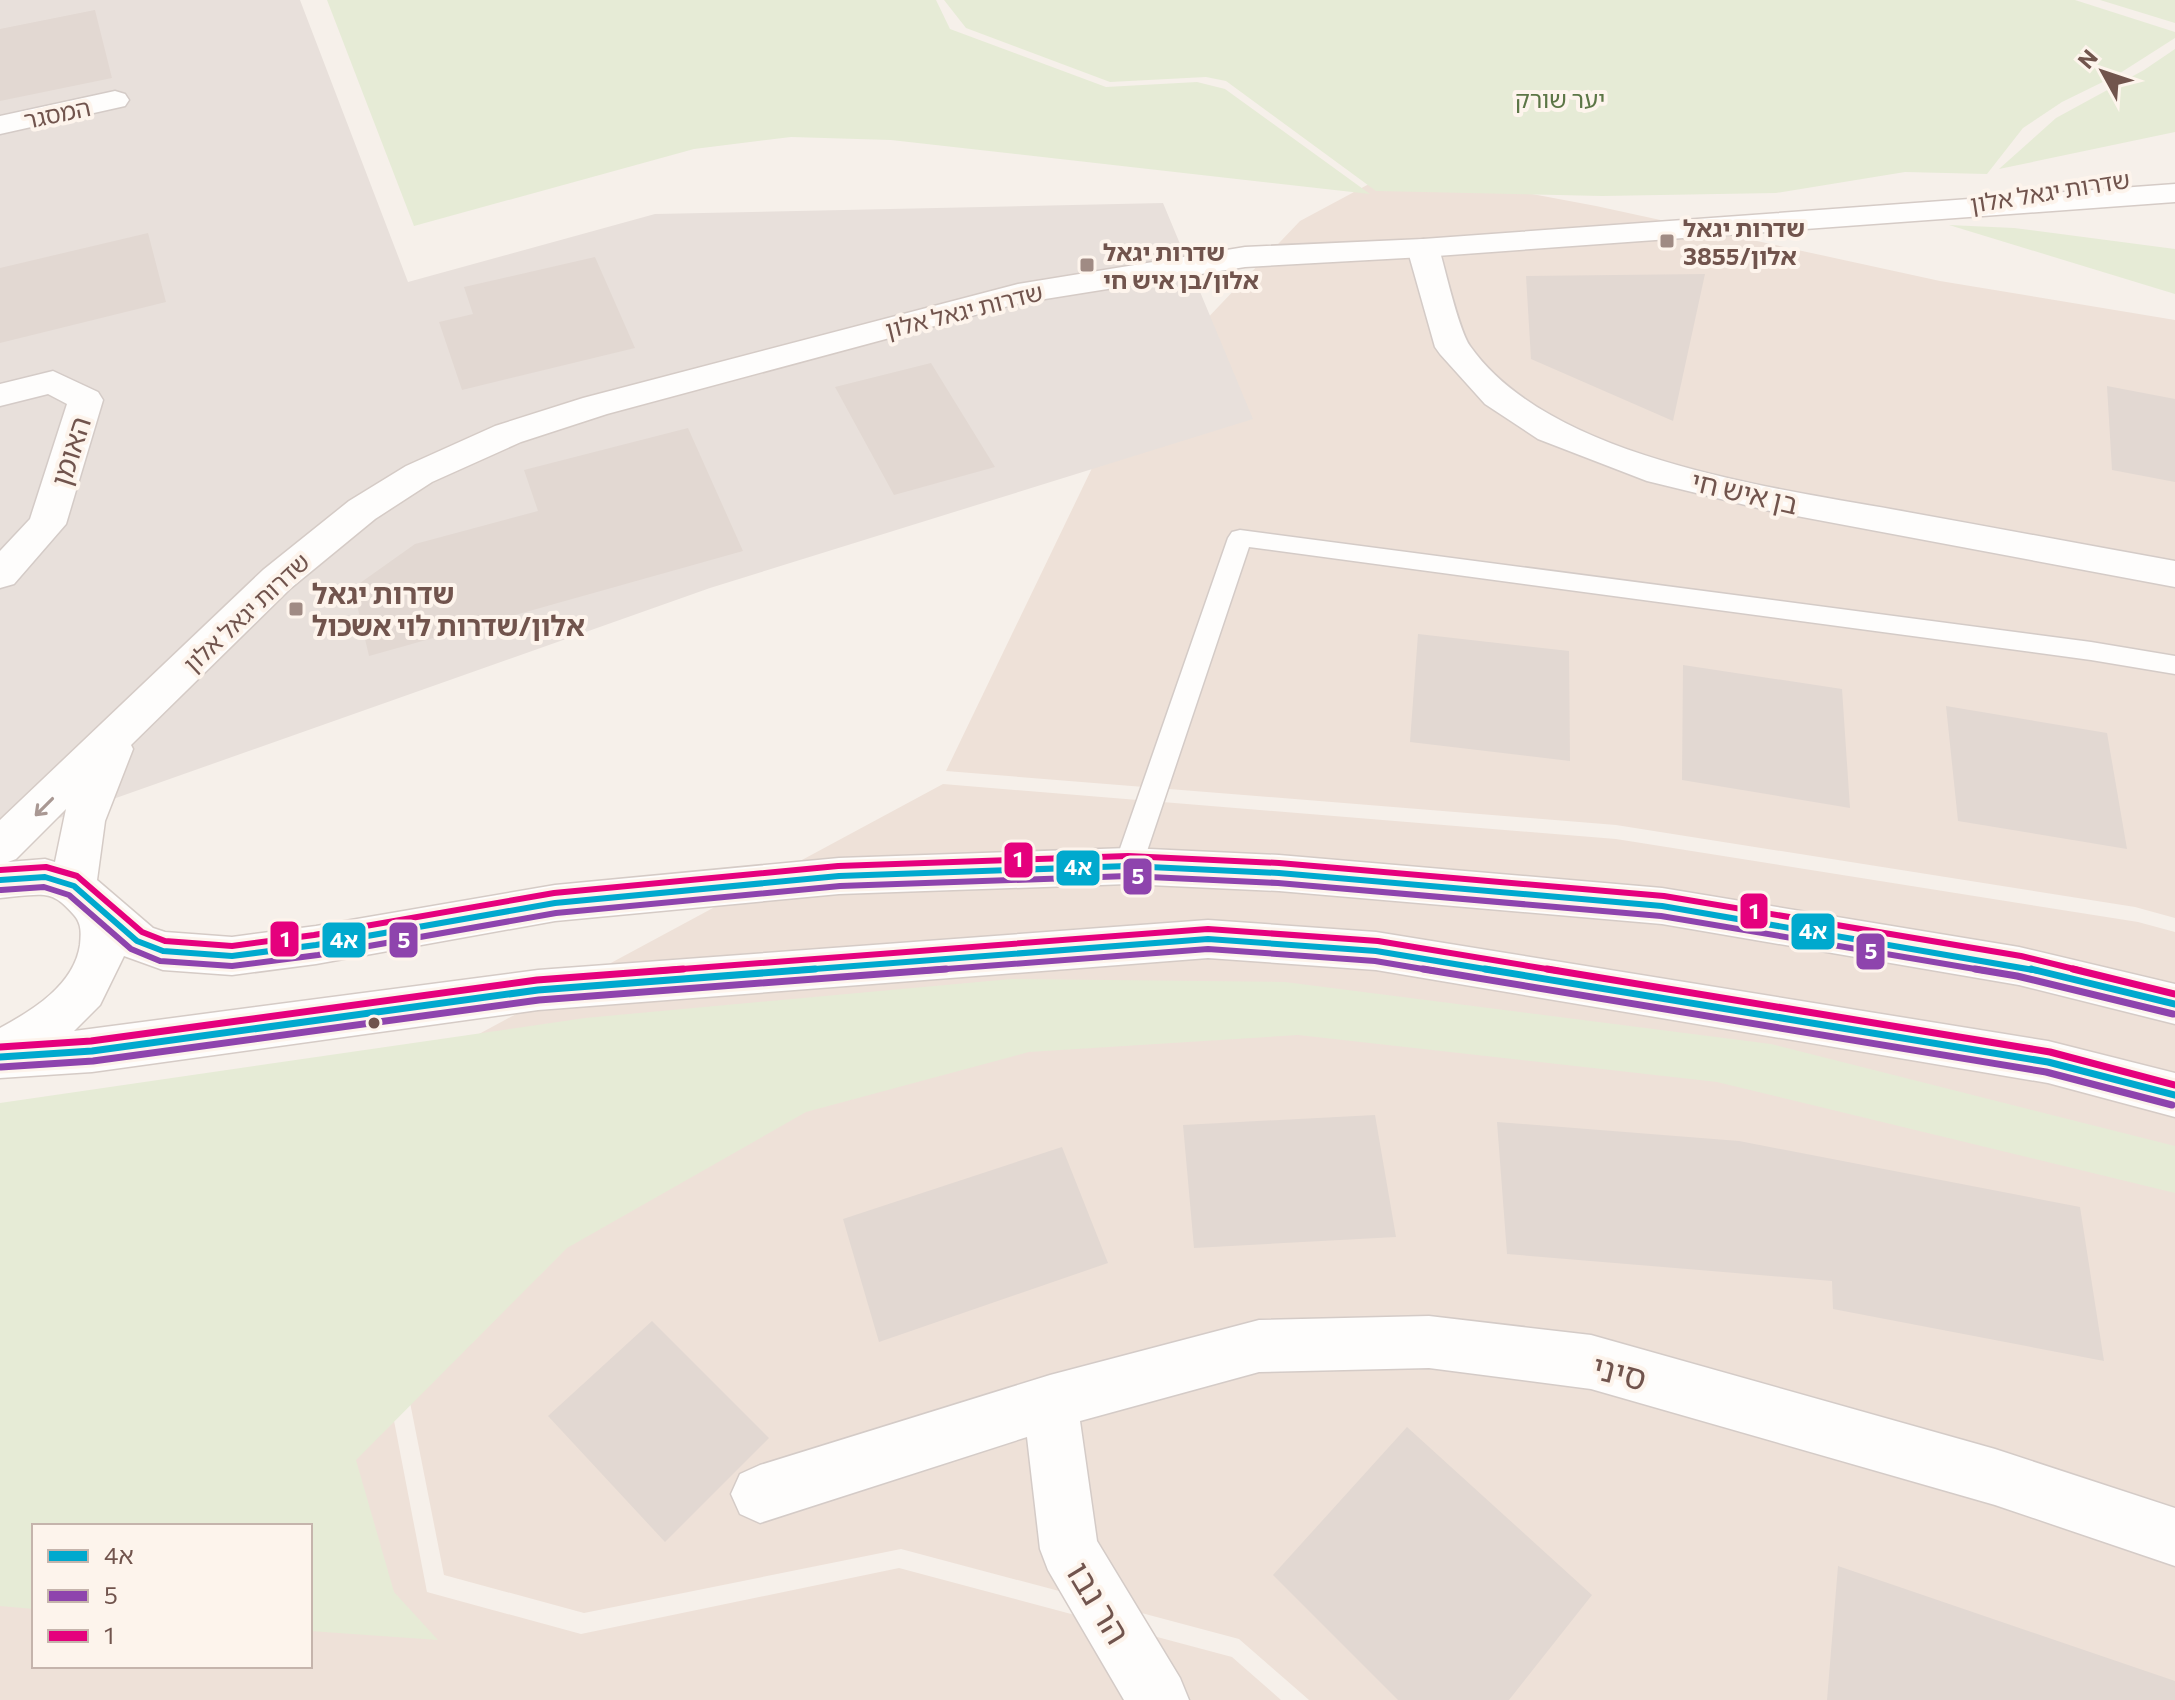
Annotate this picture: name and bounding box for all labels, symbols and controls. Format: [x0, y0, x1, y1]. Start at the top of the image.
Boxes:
north arrow [2063, 32, 2143, 112]
text: N [2072, 44, 2103, 74]
park label: יער שורק [1515, 84, 1605, 113]
street label: המסגר [21, 92, 93, 134]
street label: שדרות יגאל אלון [1968, 164, 2132, 218]
place label: שדרות יגאל אלון/3855 [1683, 213, 1805, 270]
marker: שדרות יגאל אלון/3855 [1658, 232, 1676, 250]
place label: שדרות יגאל אלון/בן איש חי [1103, 237, 1259, 294]
marker: שדרות יגאל אלון/בן איש חי [1078, 256, 1096, 274]
street label: שדרות יגאל אלון [882, 276, 1046, 344]
street label: האומן [43, 412, 97, 490]
street label: בן איש חי [1688, 463, 1802, 521]
street label: שדרות יגאל אלון [177, 546, 315, 678]
place label: שדרות יגאל אלון/שדרות לוי אשכול [312, 576, 585, 642]
marker: שדרות יגאל אלון/שדרות לוי אשכול [287, 600, 305, 618]
one-way arrow [35, 797, 54, 816]
line badge: 1 [1003, 841, 1034, 879]
text: 1 [1013, 845, 1023, 872]
line badge: 4א [1055, 849, 1101, 887]
text: 4א [1064, 853, 1092, 880]
line badge: 5 [1122, 857, 1153, 896]
text: 5 [1132, 862, 1144, 889]
line badge: 1 [1739, 892, 1769, 930]
text: 1 [1749, 897, 1759, 924]
line badge: 4א [1790, 912, 1836, 951]
text: 4א [1799, 917, 1827, 944]
line badge: 1 [269, 920, 300, 958]
line badge: 4א [321, 921, 367, 959]
line badge: 5 [388, 921, 419, 959]
text: 1 [280, 925, 290, 952]
text: 4א [330, 926, 358, 953]
text: 5 [398, 926, 410, 953]
line badge: 5 [1855, 932, 1886, 971]
text: 5 [1865, 937, 1877, 964]
unlabelled marker [366, 1015, 382, 1031]
street label: סיני [1589, 1344, 1651, 1398]
legend [32, 1524, 312, 1668]
text: 4א [104, 1540, 134, 1569]
street label: הר נבו [1059, 1553, 1141, 1651]
text: 5 [104, 1580, 118, 1609]
text: 1 [104, 1620, 114, 1649]

